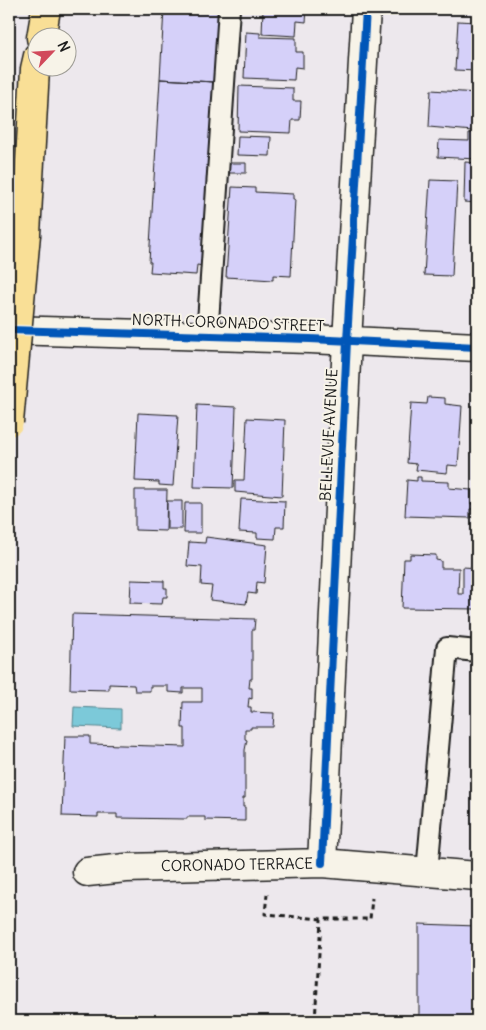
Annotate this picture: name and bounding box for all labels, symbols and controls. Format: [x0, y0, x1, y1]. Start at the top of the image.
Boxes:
north arrow [28, 28, 78, 78]
text: N [54, 38, 74, 55]
street label: NORTH CORONADO STREET [131, 310, 325, 335]
street label: BELLEVUE AVENUE [316, 368, 341, 502]
street label: CORONADO TERRACE [161, 854, 313, 875]

